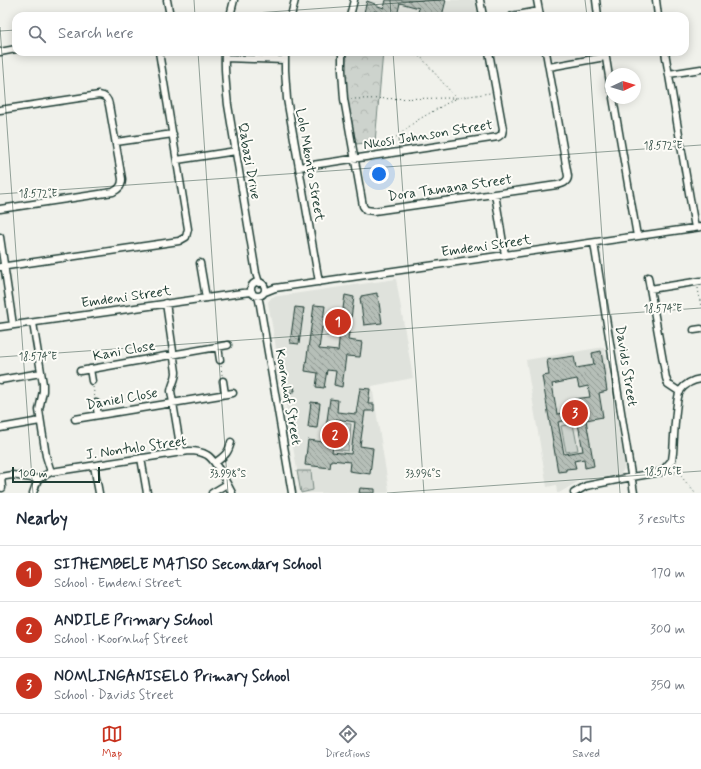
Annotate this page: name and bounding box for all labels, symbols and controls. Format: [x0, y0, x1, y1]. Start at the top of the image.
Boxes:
search box [12, 12, 689, 56]
icon: search [26, 23, 48, 45]
text: Search here [58, 24, 134, 44]
north arrow [605, 68, 641, 104]
street label: Lolo Mkonto Street [291, 107, 329, 224]
street label: Nkosi Johnson Street [362, 116, 494, 154]
street label: Qabazi Drive [233, 121, 265, 201]
text: 18.572°E [644, 139, 682, 153]
your location [369, 164, 389, 184]
street label: Dora Tamana Street [387, 170, 514, 206]
text: 18.572°E [19, 187, 57, 201]
street label: Emdeni Street [440, 231, 533, 261]
street label: Emdeni Street [80, 282, 173, 312]
text: 18.574°E [644, 302, 682, 316]
pin: 1 [325, 307, 351, 337]
street label: Davids Street [611, 324, 641, 408]
street label: Kani Close [91, 337, 157, 365]
street label: Koornhof Street [271, 348, 305, 446]
text: 18.574°E [19, 350, 57, 364]
street label: Daniel Close [85, 384, 159, 414]
pin: 3 [562, 398, 588, 428]
pin: 2 [322, 420, 348, 450]
street label: J. Nontulo Street [84, 432, 188, 464]
scale bar [12, 465, 100, 484]
text: 18.576°E [644, 465, 682, 479]
text: 100 m [18, 467, 48, 481]
text: 33.998°S [210, 467, 247, 481]
text: 33.996°S [405, 467, 441, 481]
text: Nearby [16, 508, 68, 530]
text: 3 results [638, 511, 685, 528]
text: SITHEMBELE MATISO Secondary School [54, 555, 322, 575]
text: 1 [26, 565, 32, 582]
text: 170 m [651, 565, 685, 582]
text: School · Emdeni Street [54, 575, 182, 592]
text: ANDILE Primary School [54, 611, 213, 631]
text: 2 [26, 621, 32, 638]
text: 300 m [650, 621, 685, 638]
text: School · Koornhof Street [54, 631, 188, 648]
text: NOMLINGANISELO Primary School [54, 667, 290, 687]
text: 3 [26, 677, 32, 694]
text: 350 m [651, 677, 685, 694]
text: School · Davids Street [54, 687, 174, 704]
tab: Map [101, 723, 123, 761]
tab: Directions [325, 723, 370, 761]
tab: Saved [572, 723, 600, 761]

